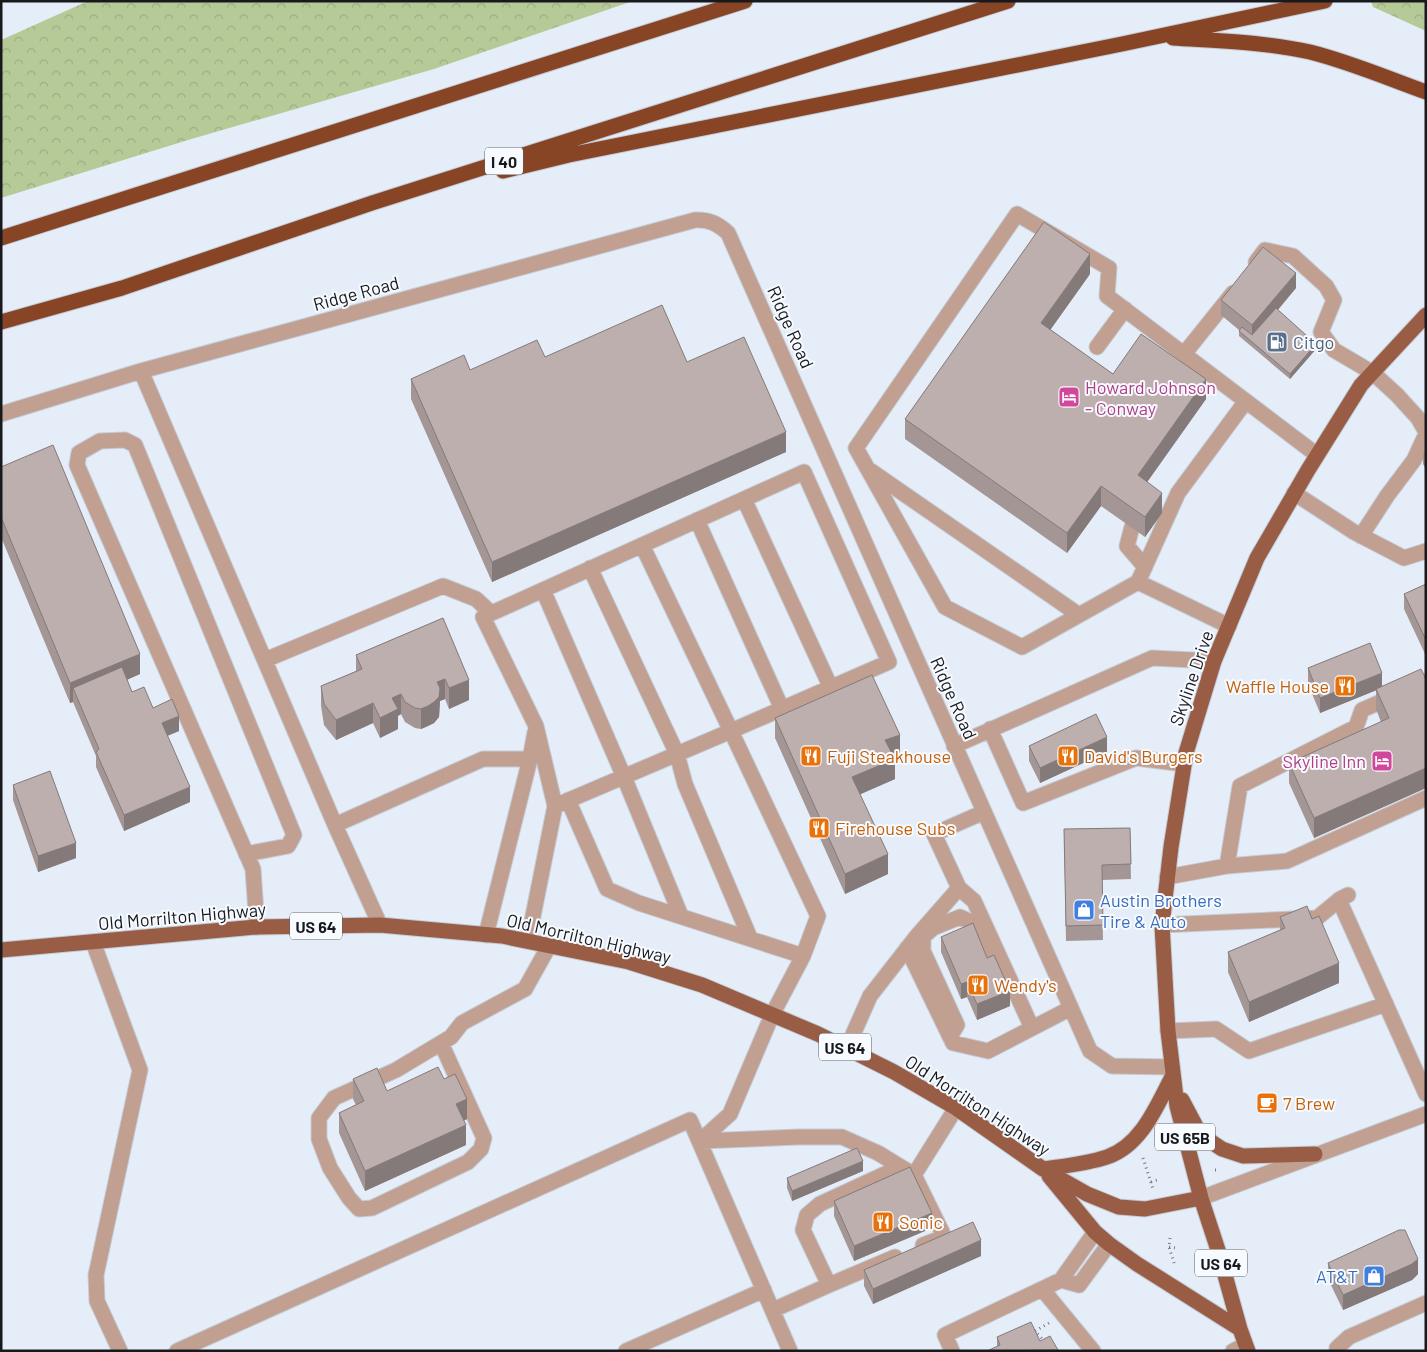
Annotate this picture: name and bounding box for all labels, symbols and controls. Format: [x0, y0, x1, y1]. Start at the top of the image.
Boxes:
road number: I 40 [485, 148, 523, 175]
street label: Ridge Road [311, 271, 401, 315]
street label: Ridge Road [763, 282, 819, 372]
fuel station icon: Citgo [1265, 330, 1289, 354]
place label: Citgo [1293, 331, 1334, 353]
place label: Howard Johnson - Conway [1085, 376, 1216, 419]
hotel icon: Howard Johnson - Conway [1057, 385, 1081, 409]
street label: Skyline Drive [1164, 627, 1218, 729]
street label: Ridge Road [926, 653, 982, 743]
restaurant icon: Waffle House [1333, 674, 1357, 698]
place label: Waffle House [1226, 675, 1329, 697]
restaurant icon: Fuji Steakhouse [799, 744, 823, 768]
restaurant icon: David's Burgers [1056, 744, 1080, 768]
place label: Fuji Steakhouse [827, 745, 951, 767]
place label: David's Burgers [1084, 745, 1203, 767]
hotel icon: Skyline Inn [1370, 749, 1394, 773]
place label: Skyline Inn [1283, 750, 1366, 772]
restaurant icon: Firehouse Subs [807, 816, 831, 840]
place label: Firehouse Subs [835, 817, 955, 839]
place label: Austin Brothers Tire & Auto [1100, 889, 1222, 932]
street label: Old Morrilton Highway [97, 898, 267, 934]
shop icon: Austin Brothers Tire & Auto [1072, 898, 1096, 922]
street label: Old Morrilton Highway [504, 908, 674, 968]
road number: US 64 [290, 912, 342, 939]
restaurant icon: Wendy's [966, 973, 990, 997]
place label: Wendy's [994, 974, 1057, 996]
road number: US 64 [819, 1034, 871, 1060]
street label: Old Morrilton Highway [901, 1050, 1055, 1160]
cafe icon: 7 Brew [1255, 1091, 1279, 1115]
place label: 7 Brew [1283, 1092, 1335, 1114]
road number: US 65B [1155, 1124, 1215, 1150]
restaurant icon: Sonic [871, 1210, 895, 1234]
place label: Sonic [899, 1211, 943, 1233]
road number: US 64 [1195, 1250, 1247, 1276]
shop icon: AT&T [1362, 1264, 1386, 1288]
place label: AT&T [1316, 1265, 1358, 1287]

